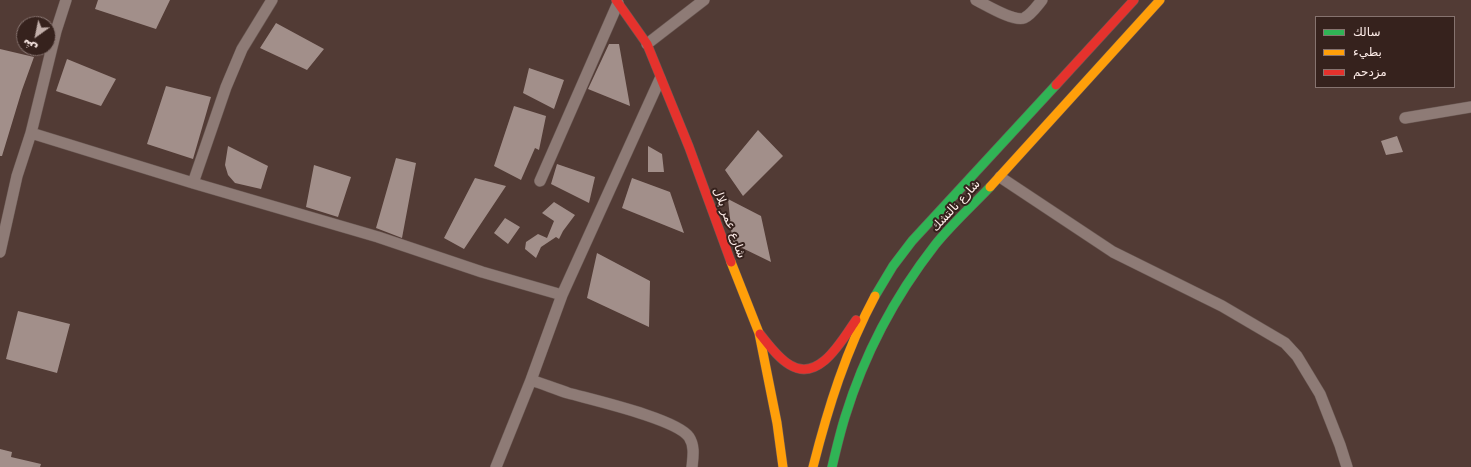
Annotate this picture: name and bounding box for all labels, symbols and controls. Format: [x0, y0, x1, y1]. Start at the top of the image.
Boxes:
north arrow [16, 16, 56, 56]
legend [1315, 16, 1455, 88]
text: سالك [1353, 25, 1380, 39]
text: ش [20, 36, 40, 55]
text: بطيء [1353, 45, 1382, 59]
text: مزدحم [1353, 65, 1387, 79]
street label: شارع نالتشك [928, 177, 984, 235]
street label: شارع عمر بلال [710, 186, 748, 260]

